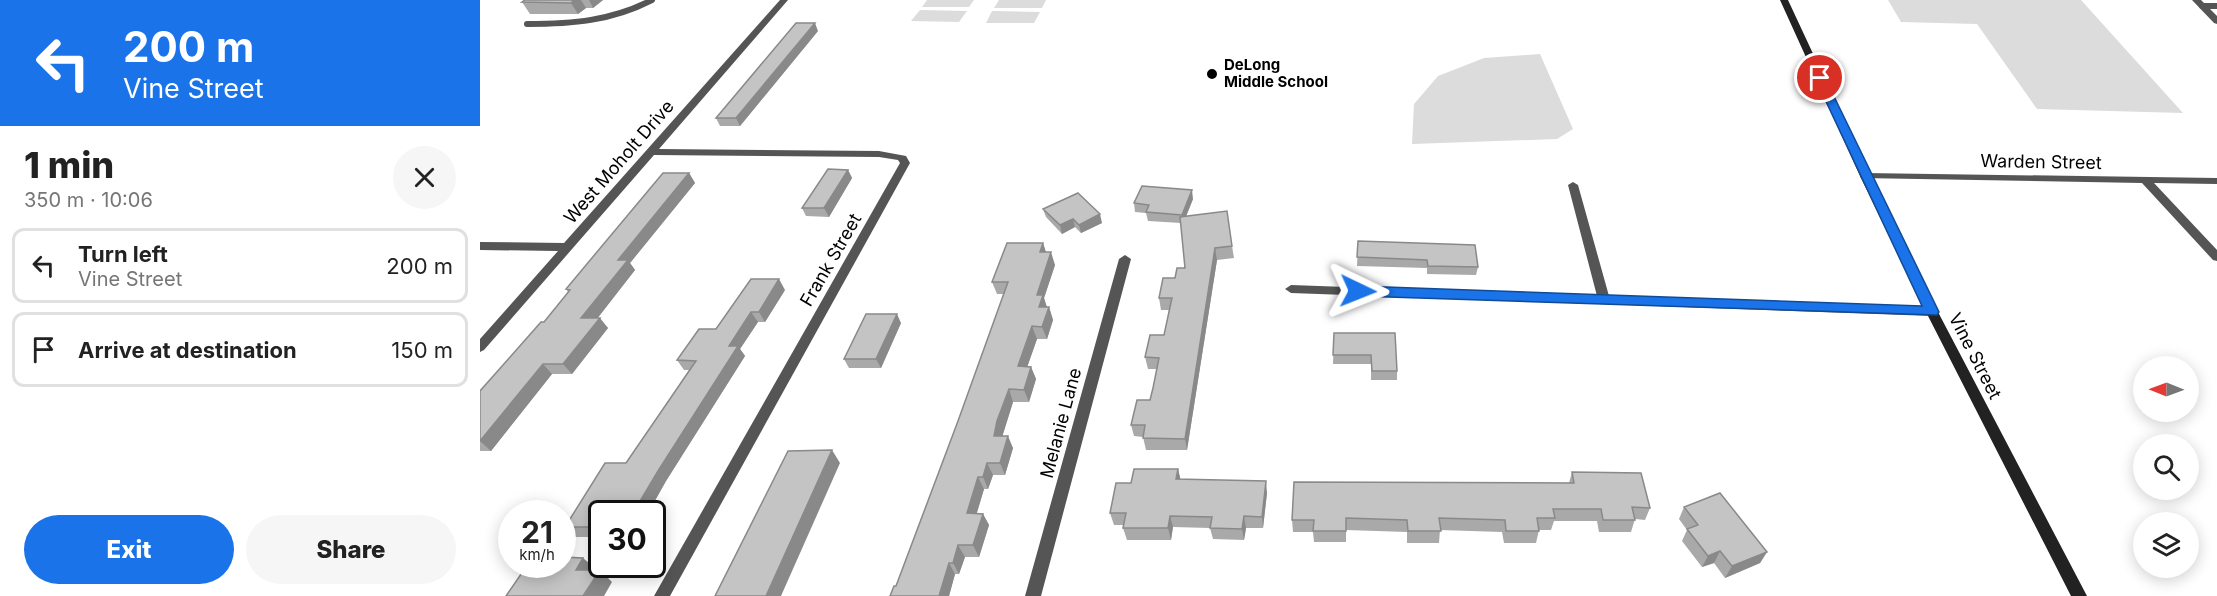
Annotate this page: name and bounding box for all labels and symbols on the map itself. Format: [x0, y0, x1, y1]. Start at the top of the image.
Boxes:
pin [1794, 52, 1845, 103]
place label: DeLong Middle School [1224, 55, 1328, 91]
marker: DeLong Middle School [1205, 67, 1219, 81]
street label: West Moholt Drive [559, 96, 678, 228]
street label: Warden Street [1980, 150, 2102, 173]
street label: Frank Street [796, 210, 866, 310]
position arrow [1326, 259, 1390, 323]
street label: Vine Street [1945, 309, 2006, 402]
north arrow [2133, 356, 2199, 422]
street label: Melanie Lane [1036, 365, 1085, 480]
speed limit sign: 30 [588, 500, 666, 578]

